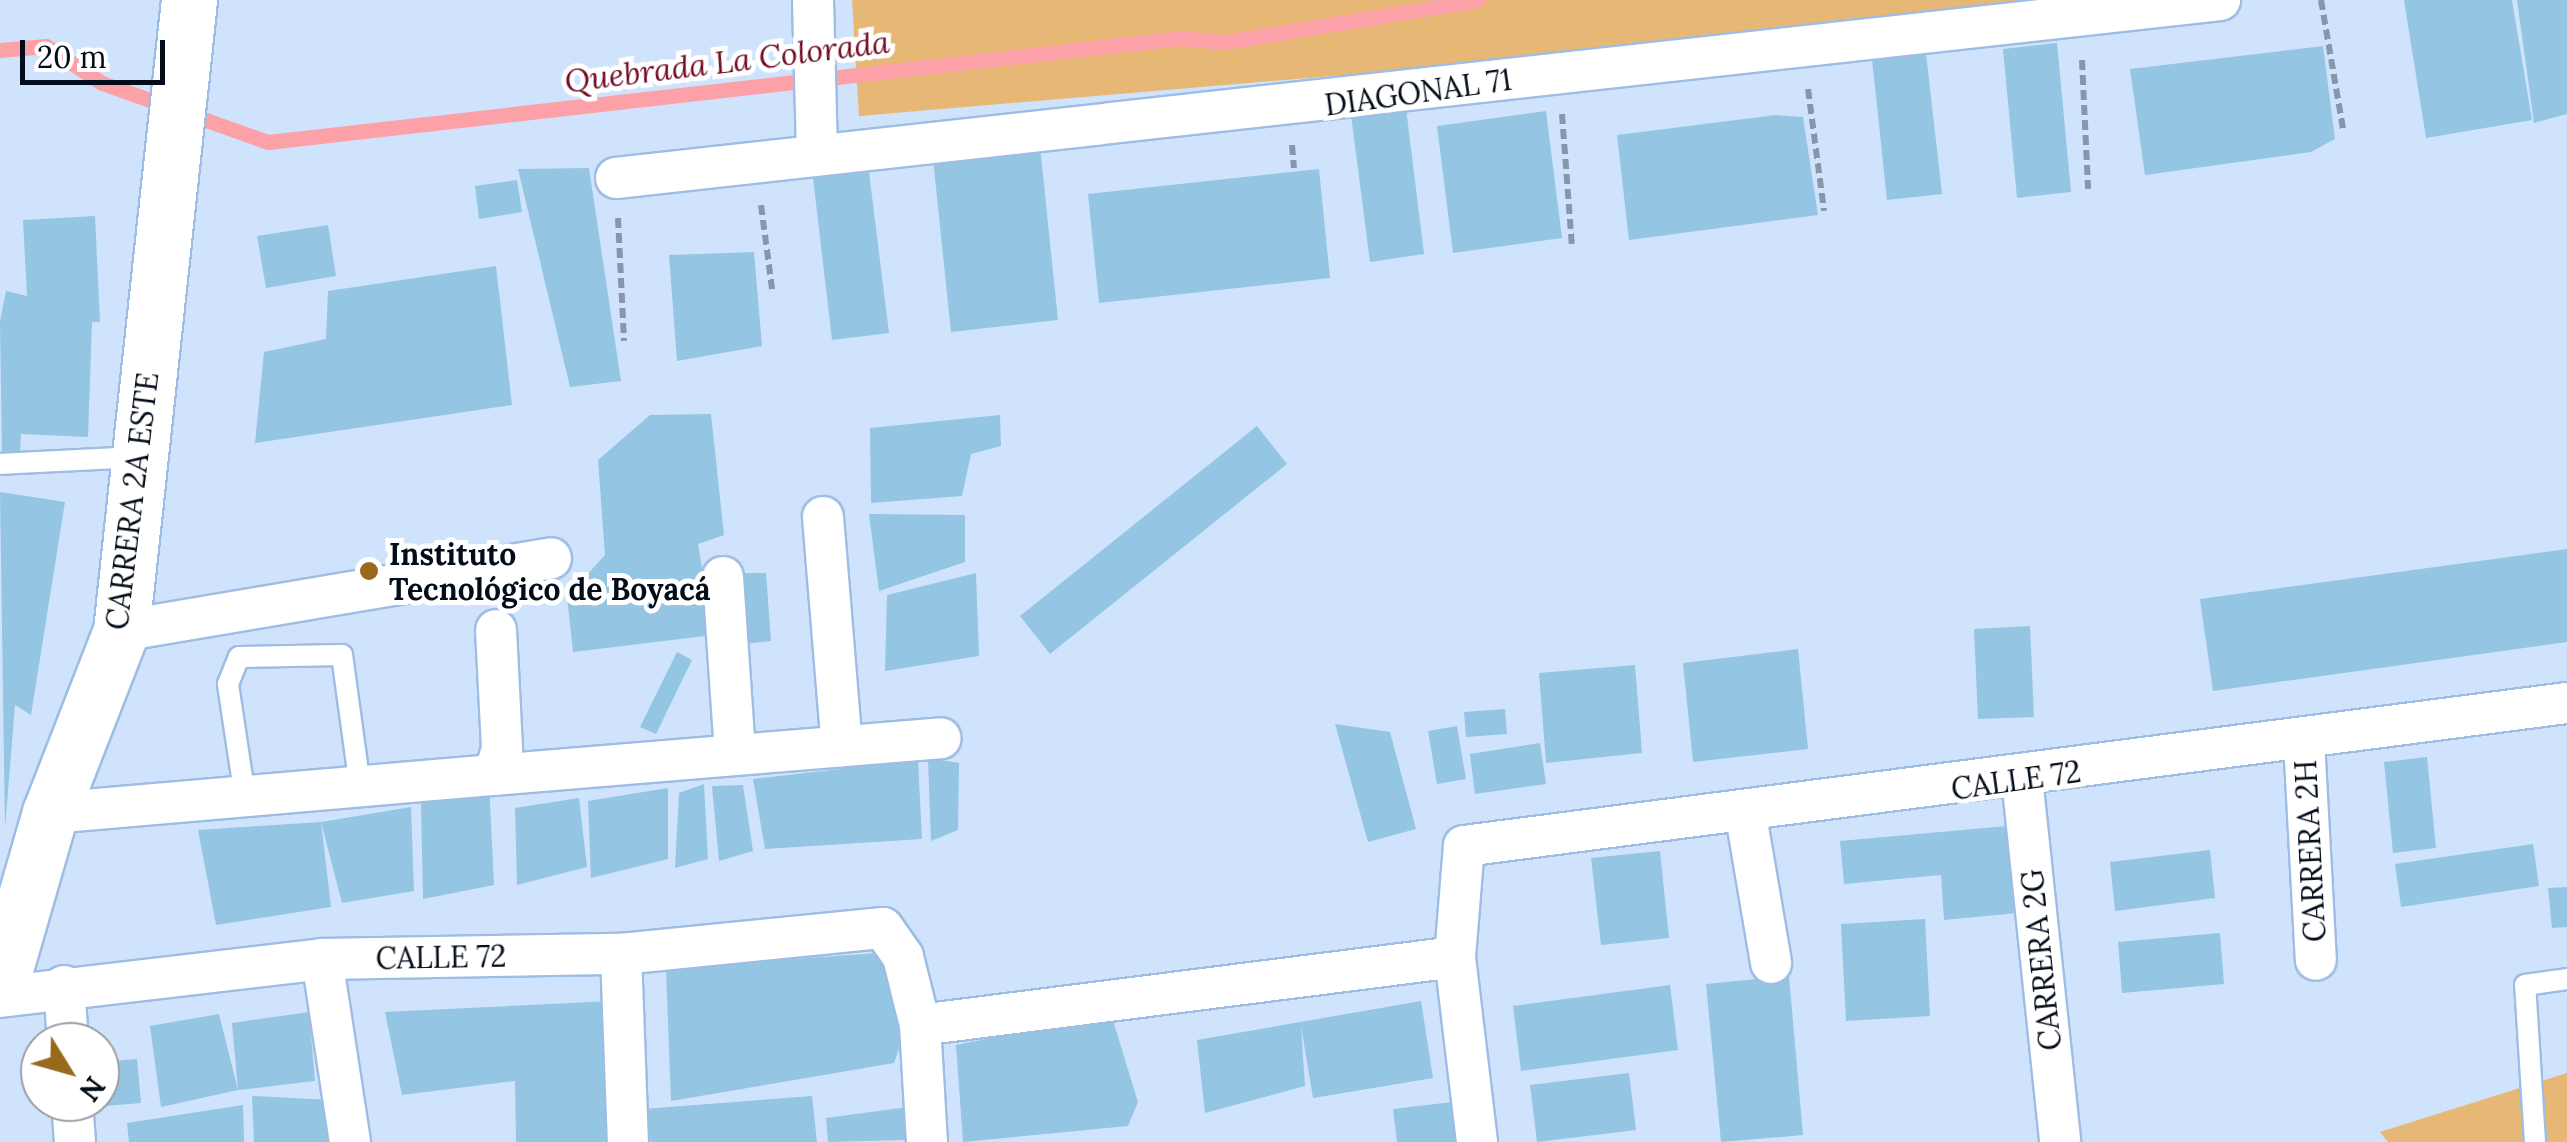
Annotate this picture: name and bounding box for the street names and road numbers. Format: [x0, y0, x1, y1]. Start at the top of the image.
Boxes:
street label: DIAGONAL 71 [1322, 61, 1514, 123]
street label: CARRERA 2A ESTE [98, 370, 166, 632]
street label: CALLE 72 [1949, 753, 2083, 807]
street label: CARRERA 2H [2287, 759, 2333, 943]
street label: CARRERA 2G [2014, 868, 2068, 1052]
street label: CALLE 72 [375, 938, 507, 976]

